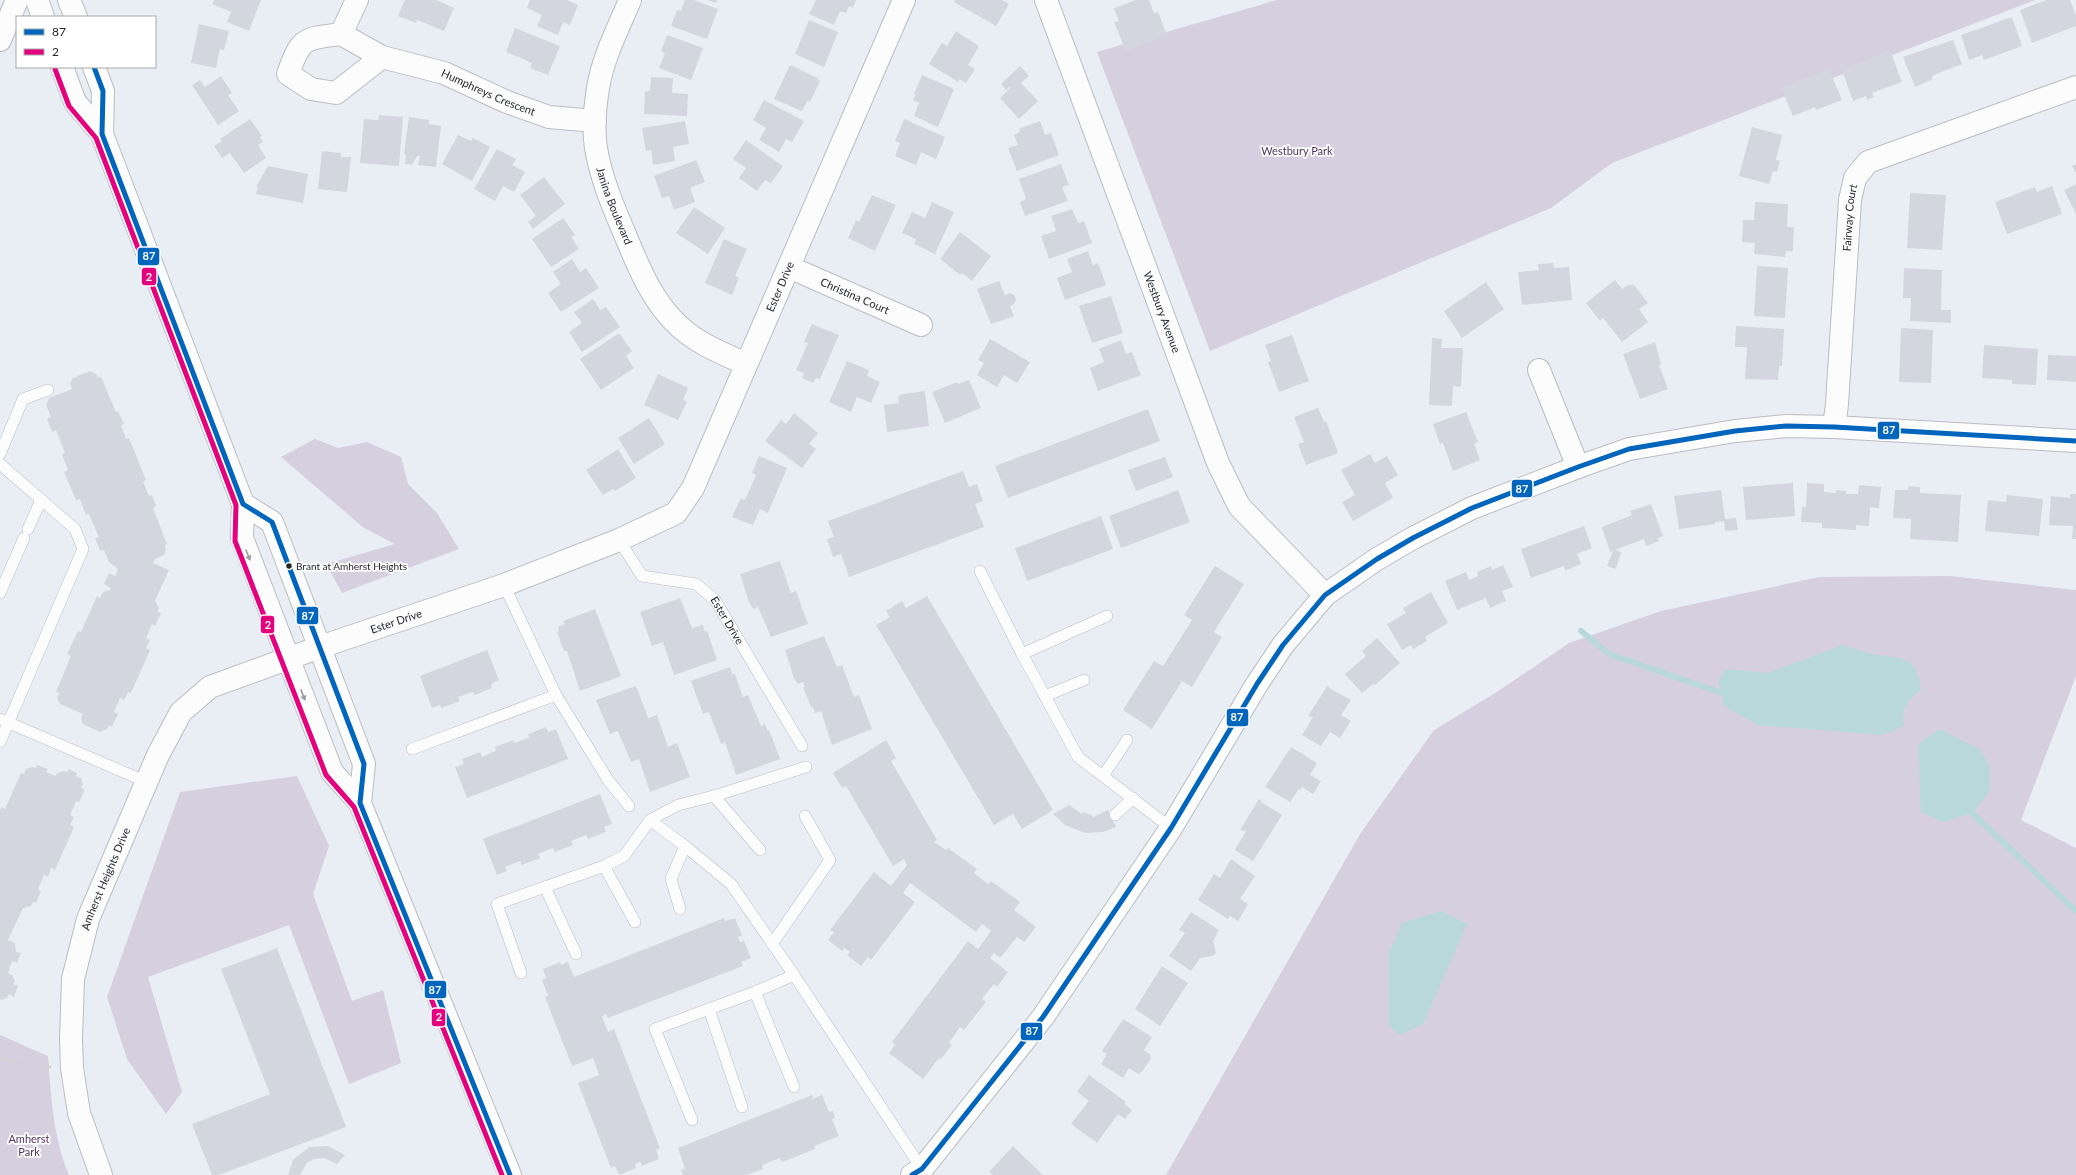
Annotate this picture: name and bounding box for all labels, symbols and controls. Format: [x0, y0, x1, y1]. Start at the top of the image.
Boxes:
legend [16, 16, 156, 68]
text: 87 [52, 24, 66, 39]
text: 2 [52, 44, 59, 59]
street label: Humphreys Crescent [440, 66, 537, 118]
park label: Westbury Park [1261, 144, 1333, 157]
street label: Janina Boulevard [594, 166, 635, 246]
street label: Fairway Court [1840, 183, 1859, 252]
line badge: 87 [137, 247, 160, 266]
text: 87 [143, 249, 155, 262]
street label: Ester Drive [763, 259, 796, 314]
line badge: 2 [141, 267, 157, 286]
street label: Westbury Avenue [1141, 269, 1184, 355]
text: 2 [146, 270, 152, 283]
street label: Christina Court [819, 275, 892, 316]
line badge: 87 [1877, 421, 1900, 440]
text: 87 [1883, 423, 1895, 436]
line badge: 87 [1511, 479, 1533, 498]
text: 87 [1516, 482, 1528, 495]
one-way arrow [246, 550, 252, 562]
place label: Brant at Amherst Heights [296, 560, 407, 572]
marker: Brant at Amherst Heights [284, 561, 294, 571]
street label: Ester Drive [708, 594, 747, 647]
line badge: 87 [296, 606, 319, 625]
street label: Ester Drive [369, 606, 424, 636]
text: 87 [302, 609, 314, 622]
line badge: 2 [260, 615, 275, 634]
text: 2 [265, 618, 271, 631]
one-way arrow [300, 689, 306, 701]
line badge: 87 [1226, 708, 1249, 727]
text: 87 [1231, 710, 1243, 723]
street label: Amherst Heights Drive [78, 825, 132, 931]
line badge: 87 [424, 980, 447, 999]
text: 87 [429, 983, 441, 996]
line badge: 2 [431, 1008, 446, 1027]
text: 2 [436, 1010, 442, 1023]
line badge: 87 [1020, 1022, 1043, 1041]
text: 87 [1026, 1024, 1038, 1037]
park label: Amherst Park [8, 1132, 50, 1158]

